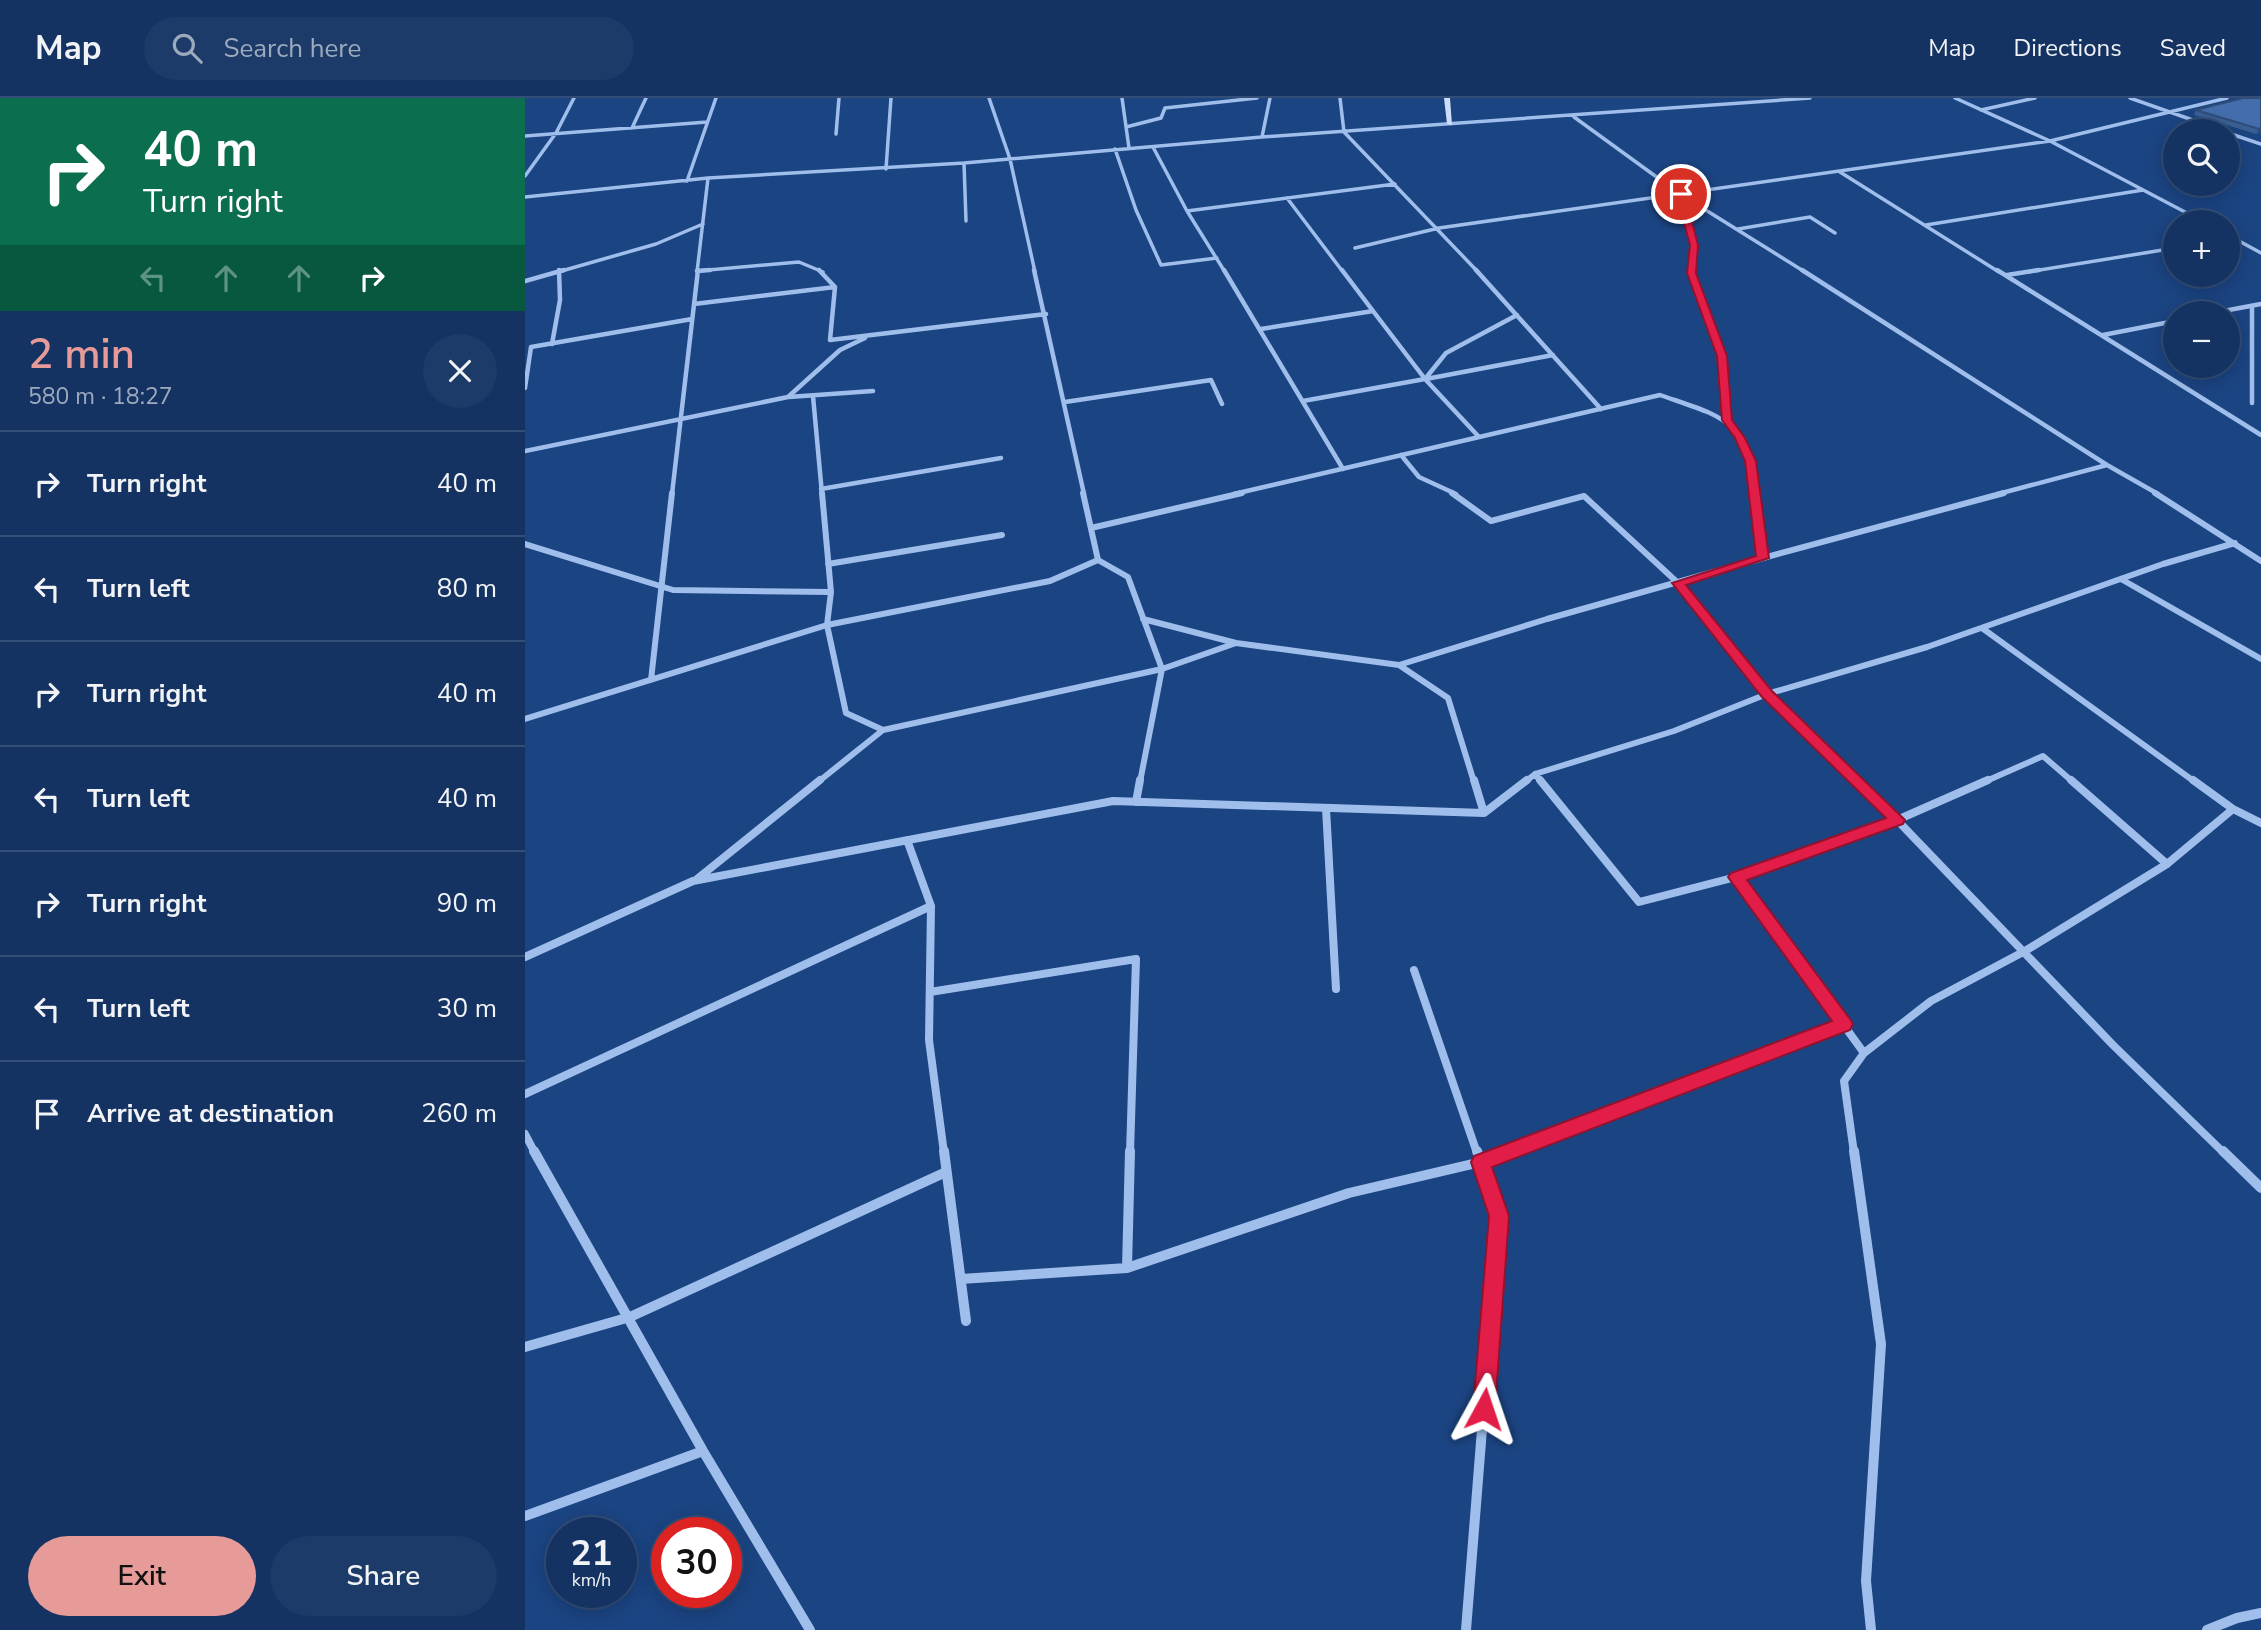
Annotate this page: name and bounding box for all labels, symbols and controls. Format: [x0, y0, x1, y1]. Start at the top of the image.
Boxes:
search box [144, 17, 634, 80]
text: Map [35, 26, 102, 71]
icon: search [168, 29, 206, 67]
text: Search here [224, 31, 361, 66]
text: Map [1928, 32, 1975, 64]
text: Directions [2013, 32, 2122, 64]
text: Saved [2160, 32, 2226, 64]
text: 40 m [143, 116, 258, 183]
map controls [2163, 119, 2240, 378]
button: search [2163, 119, 2240, 196]
icon: right [28, 126, 119, 217]
pin [1651, 164, 1711, 224]
icon: arrive [1662, 175, 1700, 213]
text: Turn right [143, 180, 283, 223]
button: + [2163, 210, 2240, 287]
icon: left [134, 259, 172, 297]
icon: ahead [207, 259, 245, 297]
icon: ahead [280, 259, 318, 297]
icon: right [353, 259, 391, 297]
button: − [2163, 301, 2240, 378]
text: 2 min [28, 326, 135, 383]
button: close [423, 334, 497, 408]
text: 580 m · 18:27 [28, 381, 173, 412]
icon: right [28, 465, 66, 503]
text: Turn right [87, 466, 206, 501]
text: 40 m [437, 466, 497, 501]
icon: left [28, 570, 66, 608]
text: Turn left [87, 571, 190, 606]
text: 80 m [437, 571, 497, 606]
icon: right [28, 675, 66, 713]
text: Turn right [87, 676, 206, 711]
text: 40 m [437, 676, 497, 711]
icon: left [28, 780, 66, 818]
text: Turn left [87, 781, 190, 816]
text: 40 m [437, 781, 497, 816]
icon: right [28, 885, 66, 923]
text: Turn right [87, 886, 206, 921]
text: 90 m [437, 886, 497, 921]
icon: left [28, 990, 66, 1028]
text: Turn left [87, 991, 190, 1026]
text: 30 m [437, 991, 497, 1026]
icon: arrive [28, 1095, 66, 1133]
text: Arrive at destination [87, 1096, 334, 1131]
text: 260 m [421, 1096, 497, 1131]
position arrow [1447, 1372, 1521, 1446]
speed limit sign: 30 [651, 1517, 742, 1608]
text: 21 [570, 1530, 613, 1577]
button: Exit [28, 1536, 256, 1616]
button: Share [270, 1536, 497, 1616]
text: km/h [572, 1568, 611, 1592]

